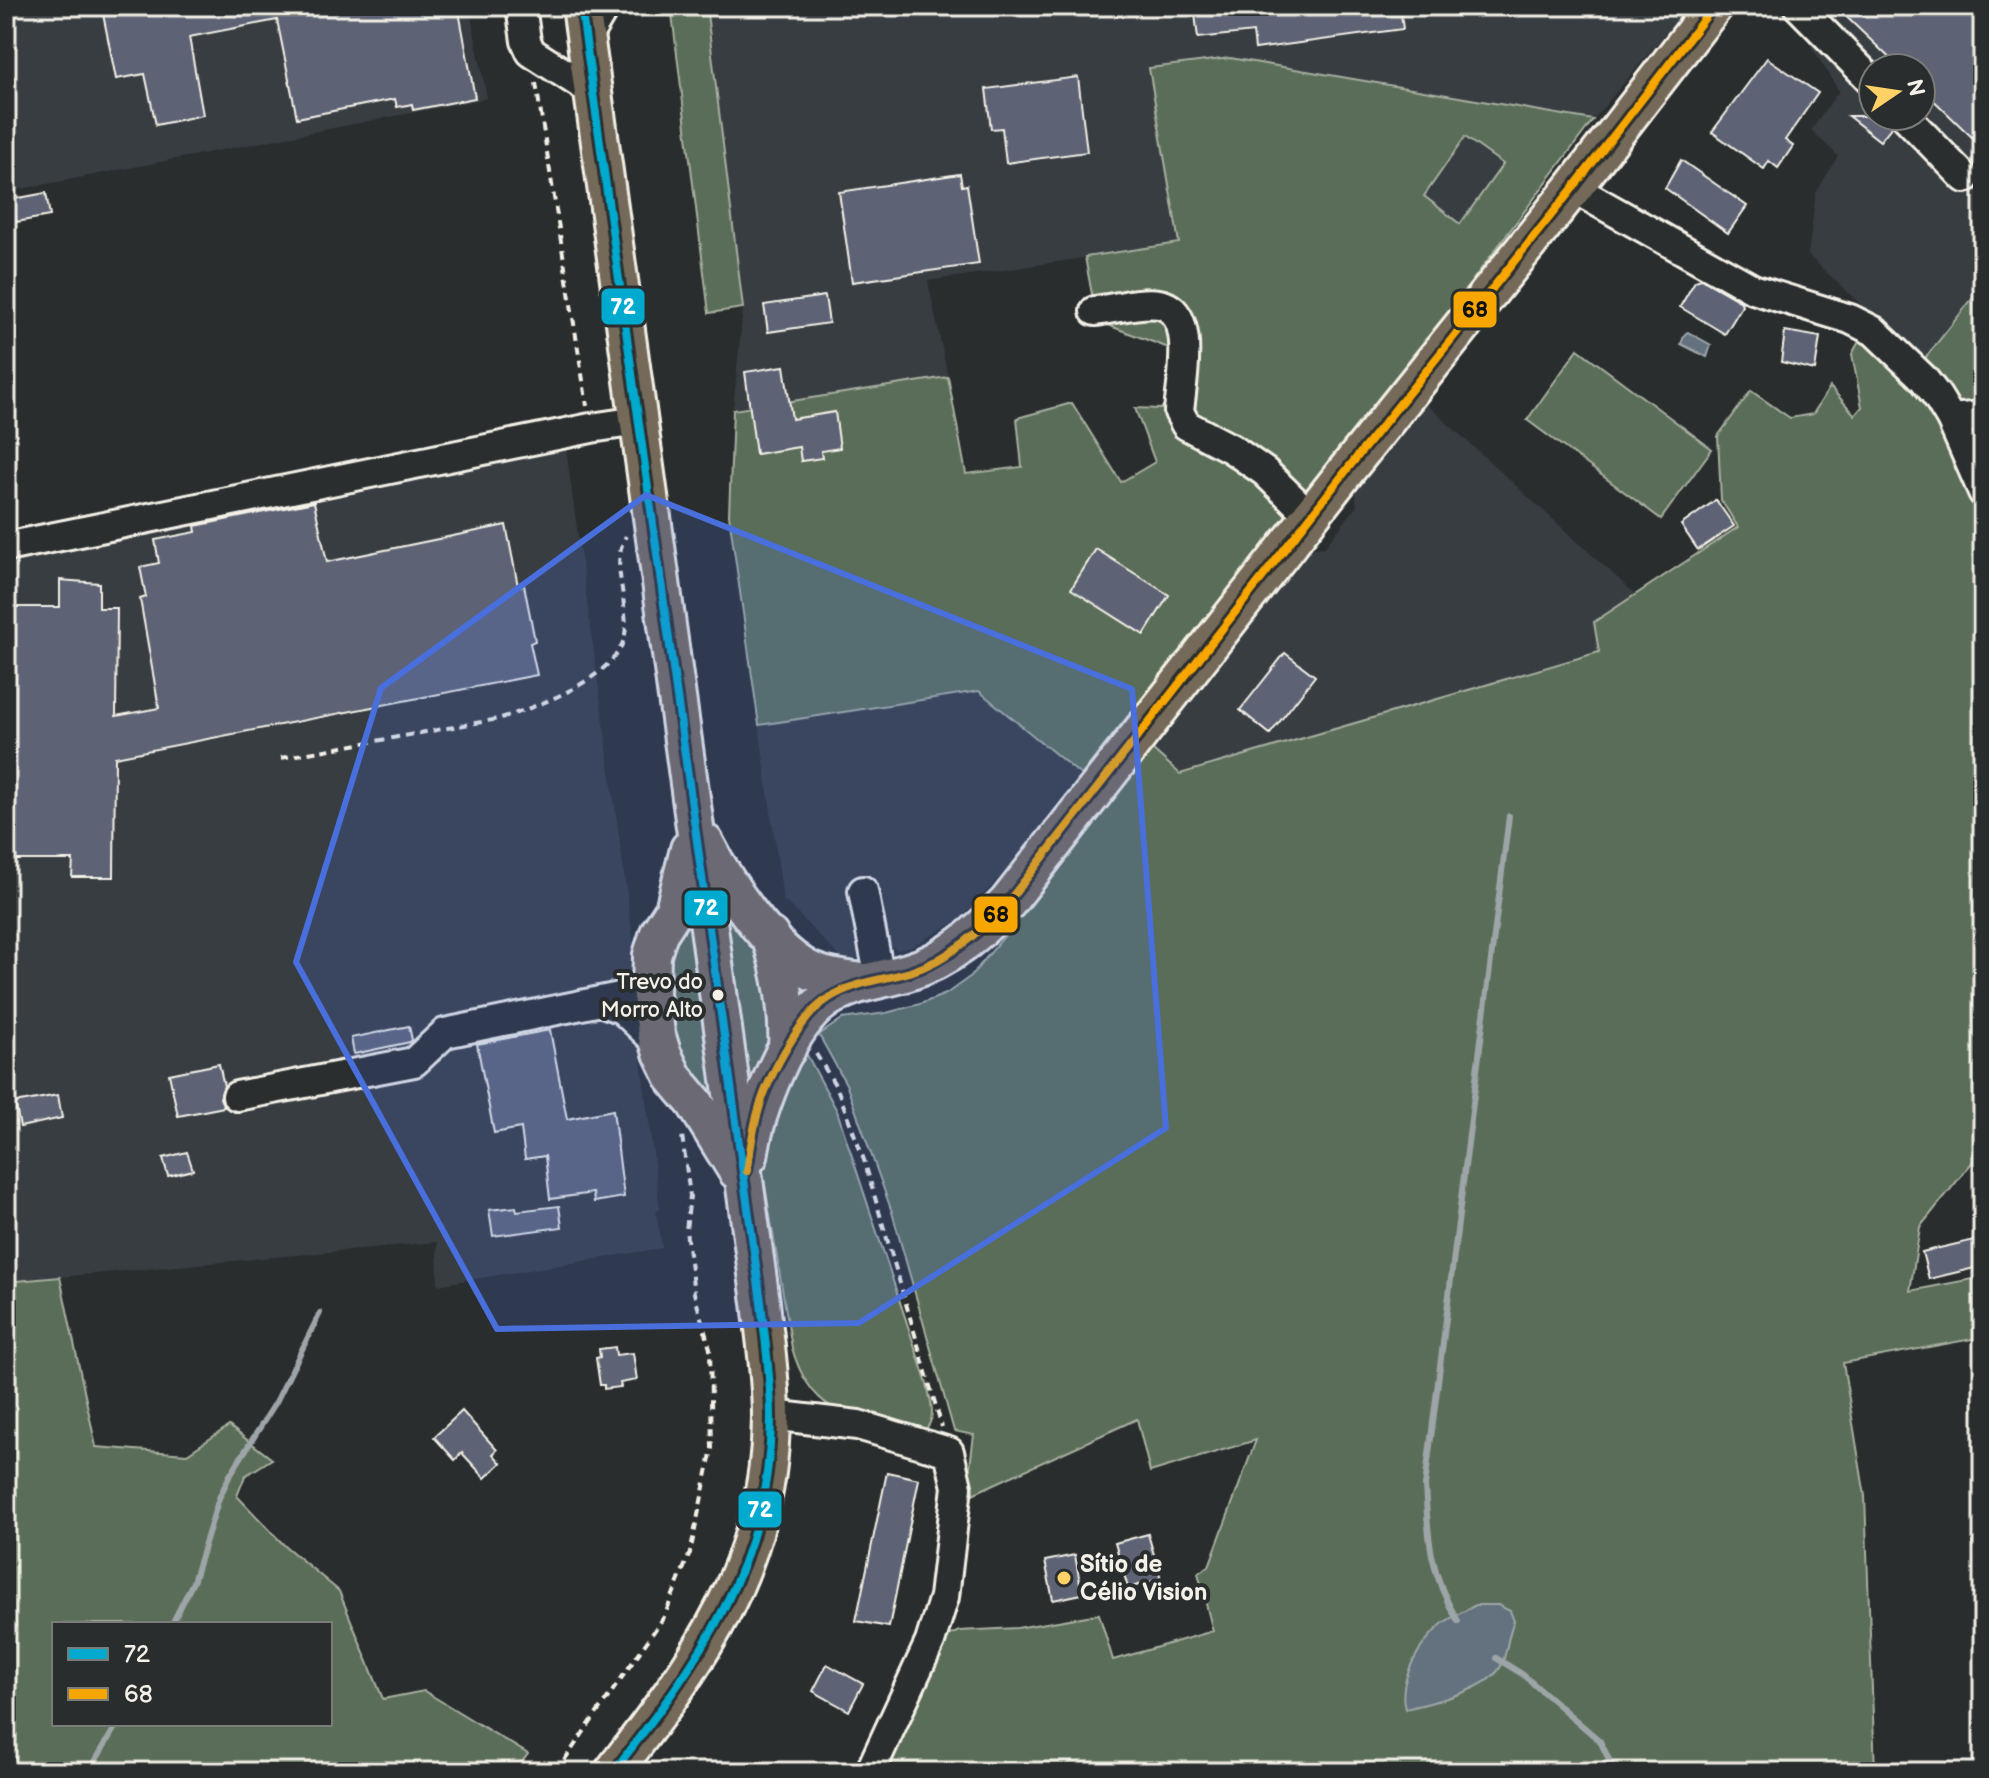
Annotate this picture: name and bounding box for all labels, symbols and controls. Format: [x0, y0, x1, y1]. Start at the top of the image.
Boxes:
north arrow [1857, 52, 1937, 132]
text: N [1900, 77, 1930, 99]
line badge: 72 [600, 287, 646, 326]
line badge: 68 [1452, 290, 1498, 329]
text: 72 [610, 294, 636, 321]
text: 68 [1462, 297, 1488, 324]
line badge: 72 [683, 889, 729, 927]
text: 72 [693, 895, 719, 922]
line badge: 68 [973, 895, 1019, 934]
text: 68 [983, 902, 1009, 929]
place label: Trevo do Morro Alto [601, 969, 703, 1024]
marker: Trevo do Morro Alto [710, 987, 726, 1003]
line badge: 72 [737, 1490, 783, 1529]
text: 72 [747, 1497, 773, 1524]
place label: Sítio de Célio Vision [1080, 1550, 1207, 1607]
marker: Sítio de Célio Vision [1055, 1569, 1073, 1587]
legend [52, 1622, 332, 1726]
text: 72 [124, 1640, 150, 1669]
text: 68 [124, 1680, 153, 1709]

